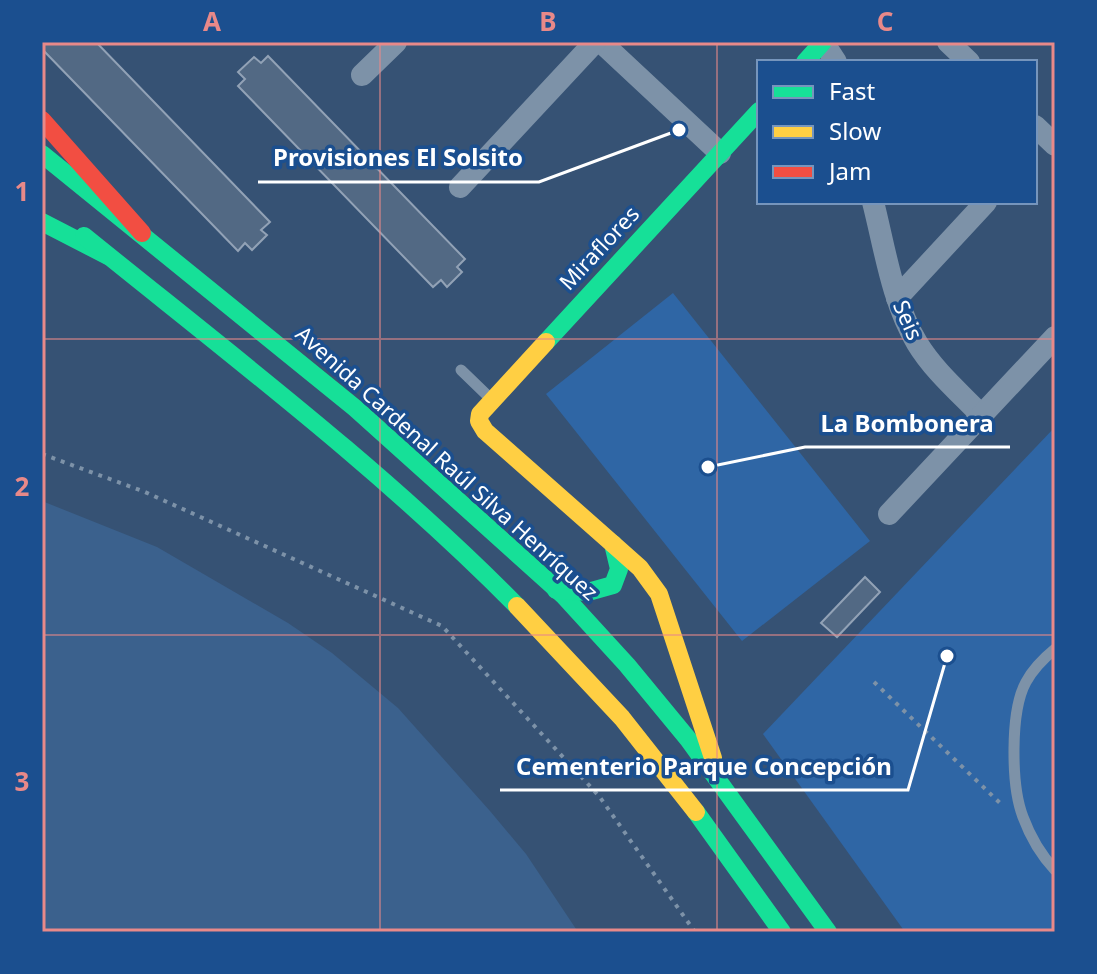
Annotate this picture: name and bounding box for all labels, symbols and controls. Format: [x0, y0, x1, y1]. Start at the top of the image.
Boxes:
text: A [203, 3, 221, 39]
text: B [539, 3, 557, 39]
text: C [877, 3, 893, 39]
legend [757, 60, 1037, 204]
text: Fast [829, 74, 875, 107]
text: Slow [829, 114, 881, 147]
callout: Provisiones El Solsito [258, 134, 539, 182]
text: Provisiones El Solsito [273, 140, 523, 173]
text: Jam [827, 154, 871, 187]
text: 1 [15, 173, 29, 209]
street label: Miraflores [552, 199, 645, 296]
street label: Seis [887, 295, 931, 344]
street label: Avenida Cardenal Raúl Silva Henríquez [290, 318, 605, 606]
callout: La Bombonera [805, 399, 1010, 447]
text: La Bombonera [820, 406, 994, 439]
text: 2 [15, 468, 30, 504]
callout: Cementerio Parque Concepción [500, 742, 908, 790]
text: Cementerio Parque Concepción [516, 749, 892, 782]
text: 3 [15, 763, 29, 799]

